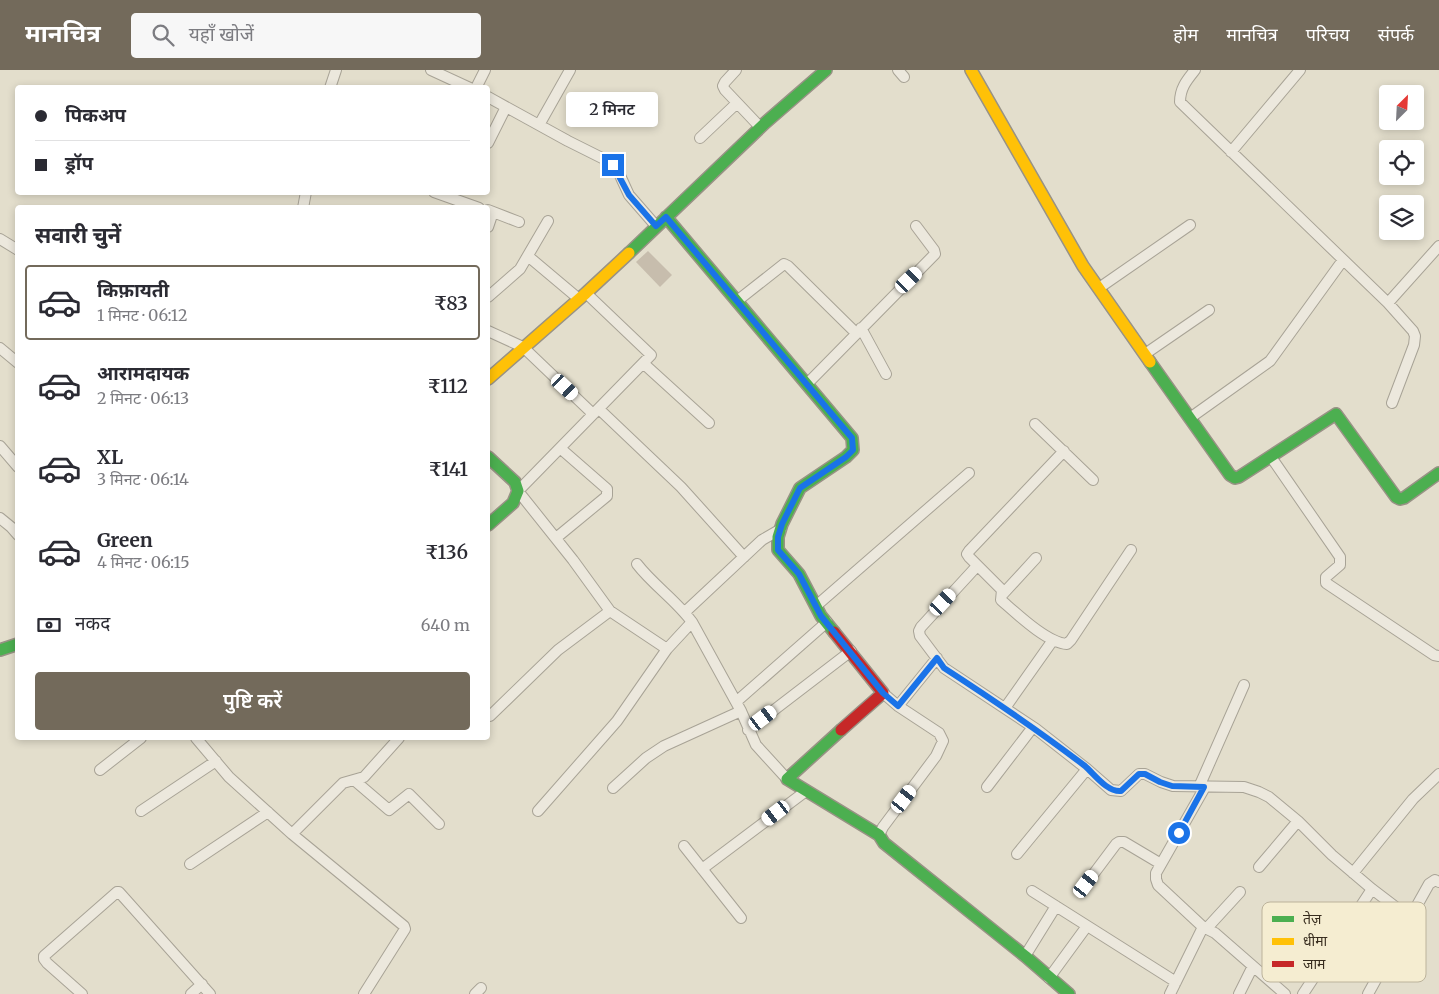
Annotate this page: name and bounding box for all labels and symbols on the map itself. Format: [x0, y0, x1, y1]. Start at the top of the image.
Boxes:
north arrow [1379, 85, 1424, 130]
callout: 2 मिनट [567, 92, 659, 128]
route end [602, 154, 624, 176]
car [892, 264, 925, 296]
car [548, 371, 581, 403]
car [927, 586, 958, 618]
car [746, 703, 779, 733]
car [888, 783, 919, 815]
car [759, 798, 792, 828]
route start [1168, 822, 1190, 844]
car [1070, 868, 1101, 900]
legend [1262, 902, 1426, 982]
text: तेज़ [1303, 910, 1322, 928]
text: धीमा [1303, 932, 1328, 950]
text: जाम [1303, 955, 1326, 973]

